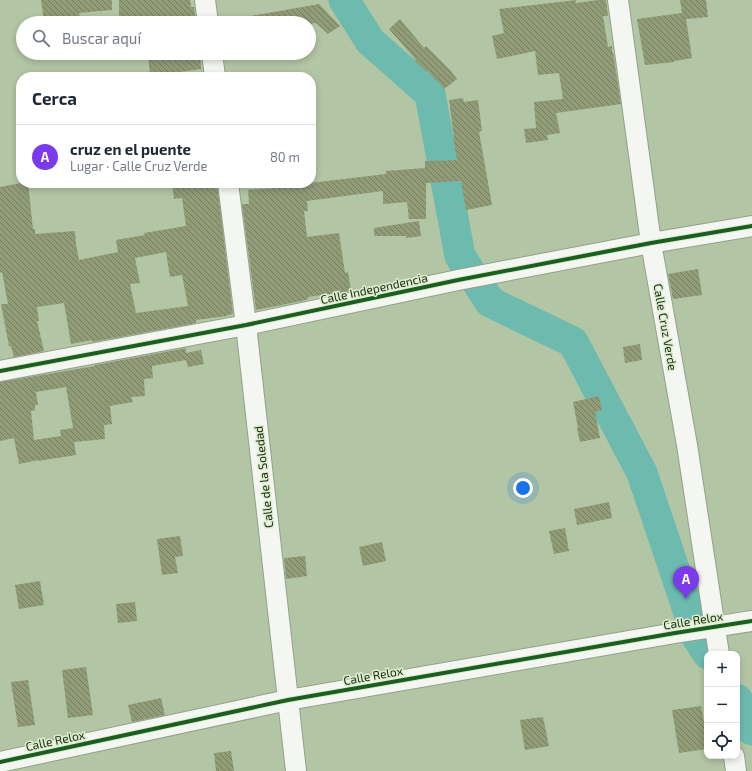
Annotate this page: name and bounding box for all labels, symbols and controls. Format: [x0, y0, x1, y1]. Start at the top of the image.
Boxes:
search box [16, 16, 316, 60]
icon: search [30, 27, 52, 49]
text: Buscar aquí [62, 29, 141, 47]
text: Cerca [32, 88, 77, 108]
text: cruz en el puente [70, 140, 191, 158]
text: A [41, 149, 49, 165]
text: 80 m [270, 149, 300, 165]
text: Lugar · Calle Cruz Verde [70, 158, 208, 174]
street label: Calle Independencia [319, 270, 429, 306]
street label: Calle Cruz Verde [651, 282, 681, 372]
street label: Calle de la Soledad [251, 425, 275, 529]
your location [513, 478, 533, 498]
pin: A [673, 566, 699, 599]
street label: Calle Relox [662, 608, 724, 632]
map controls [704, 651, 740, 759]
button: + [704, 651, 740, 687]
street label: Calle Relox [342, 663, 404, 687]
button: − [704, 687, 740, 723]
button: locate [704, 723, 740, 759]
street label: Calle Relox [24, 727, 86, 753]

